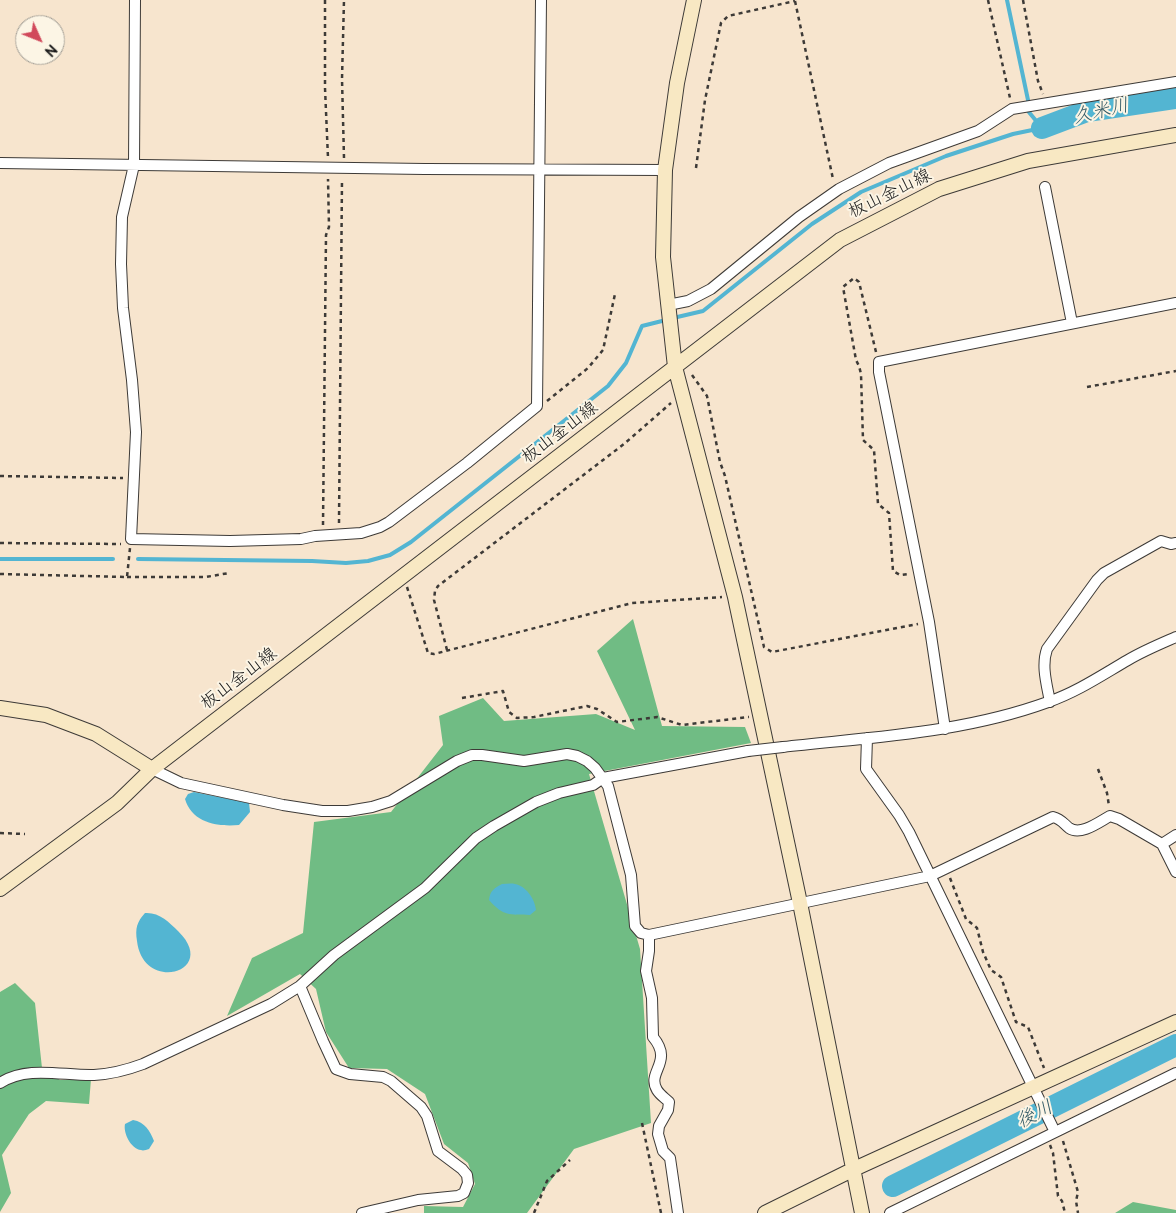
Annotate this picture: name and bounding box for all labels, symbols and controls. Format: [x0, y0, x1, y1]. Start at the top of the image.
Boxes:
north arrow [15, 15, 65, 65]
text: N [41, 40, 60, 60]
water label: 久米川 [1071, 94, 1131, 130]
street label: 板山金山線 [845, 165, 935, 223]
street label: 板山金山線 [518, 397, 602, 469]
street label: 板山金山線 [197, 643, 281, 715]
water label: 後川 [1013, 1096, 1057, 1134]

